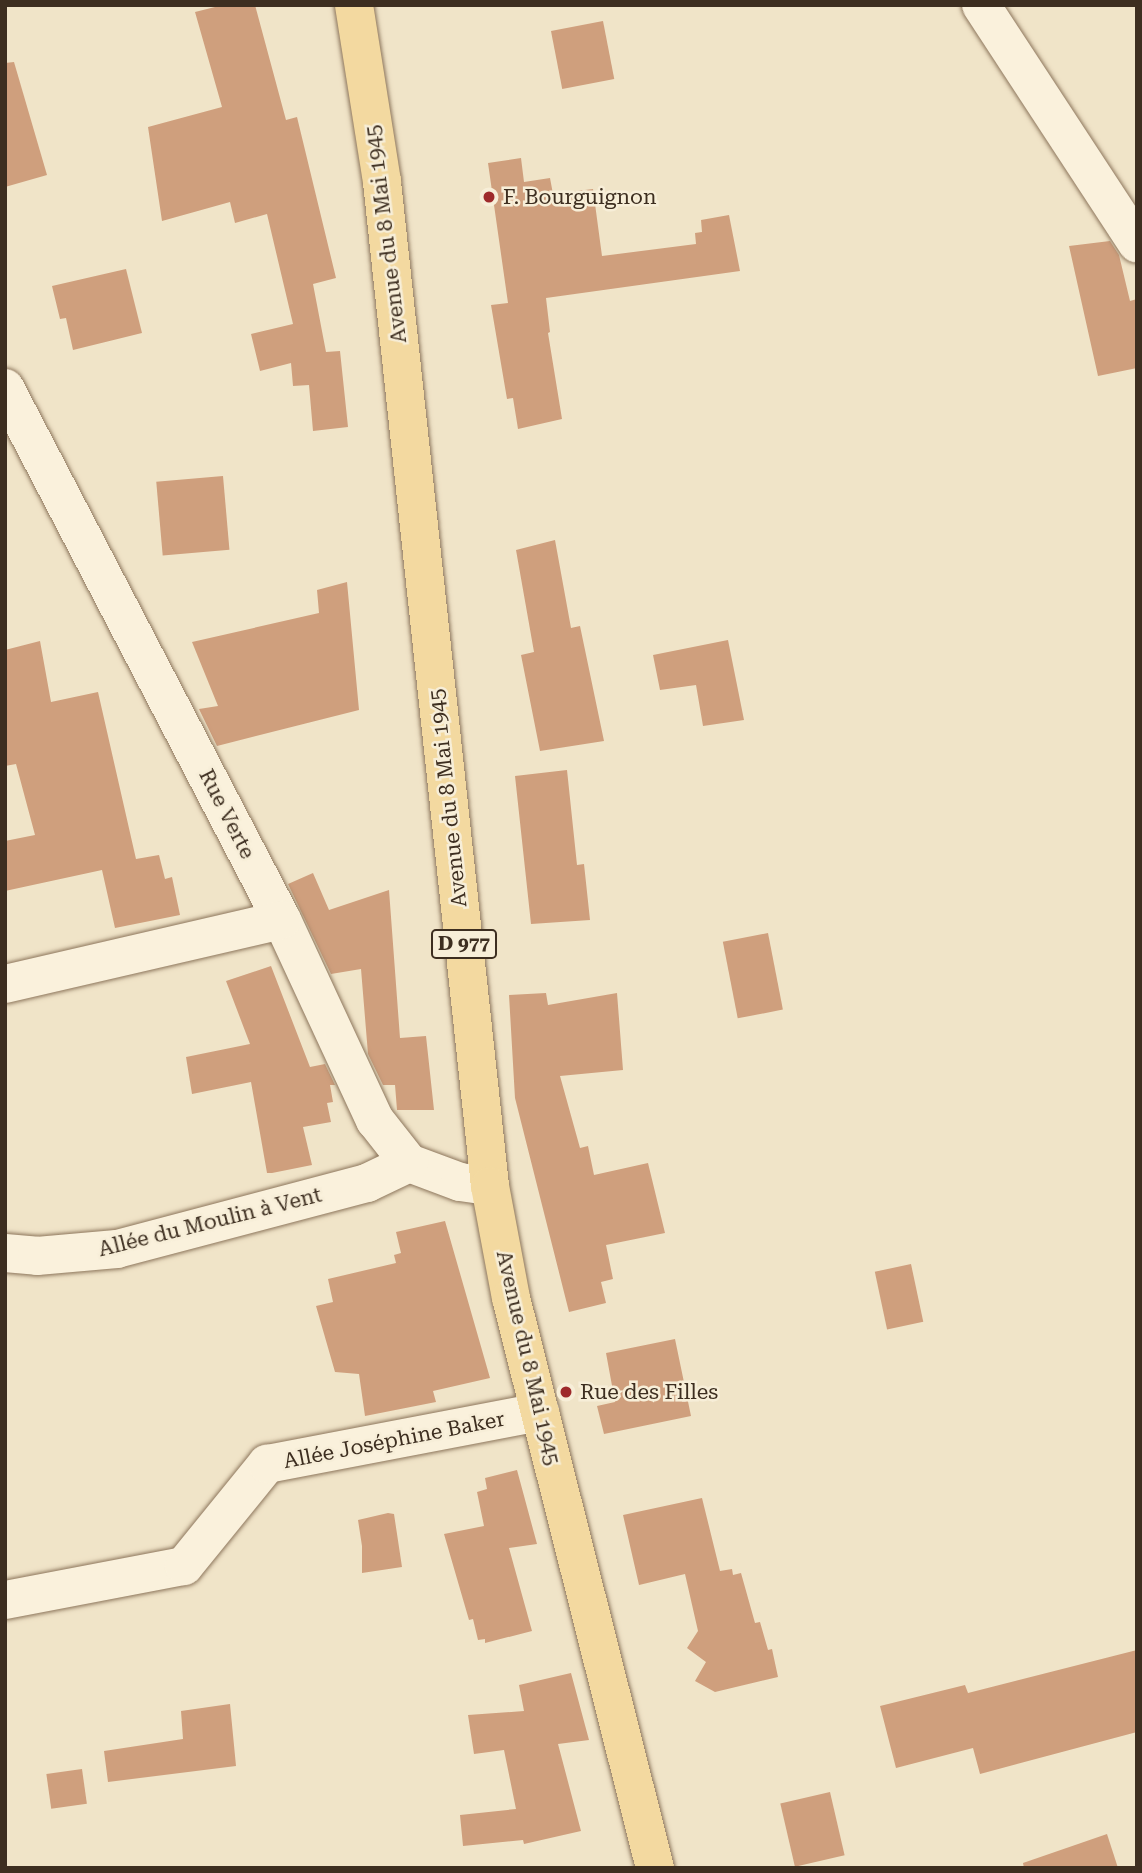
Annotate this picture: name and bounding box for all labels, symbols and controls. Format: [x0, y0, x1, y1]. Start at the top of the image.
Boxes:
street label: Avenue du 8 Mai 1945 [360, 123, 412, 345]
place label: F. Bourguignon [503, 184, 657, 210]
marker: F. Bourguignon [481, 189, 497, 205]
street label: Avenue du 8 Mai 1945 [424, 687, 472, 909]
street label: Rue Verte [194, 765, 260, 863]
road number: D 977 [431, 928, 497, 960]
street label: Allée du Moulin à Vent [96, 1182, 324, 1262]
street label: Avenue du 8 Mai 1945 [491, 1248, 565, 1468]
place label: Rue des Filles [580, 1379, 718, 1405]
marker: Rue des Filles [558, 1384, 574, 1400]
street label: Allée Joséphine Baker [281, 1406, 507, 1474]

